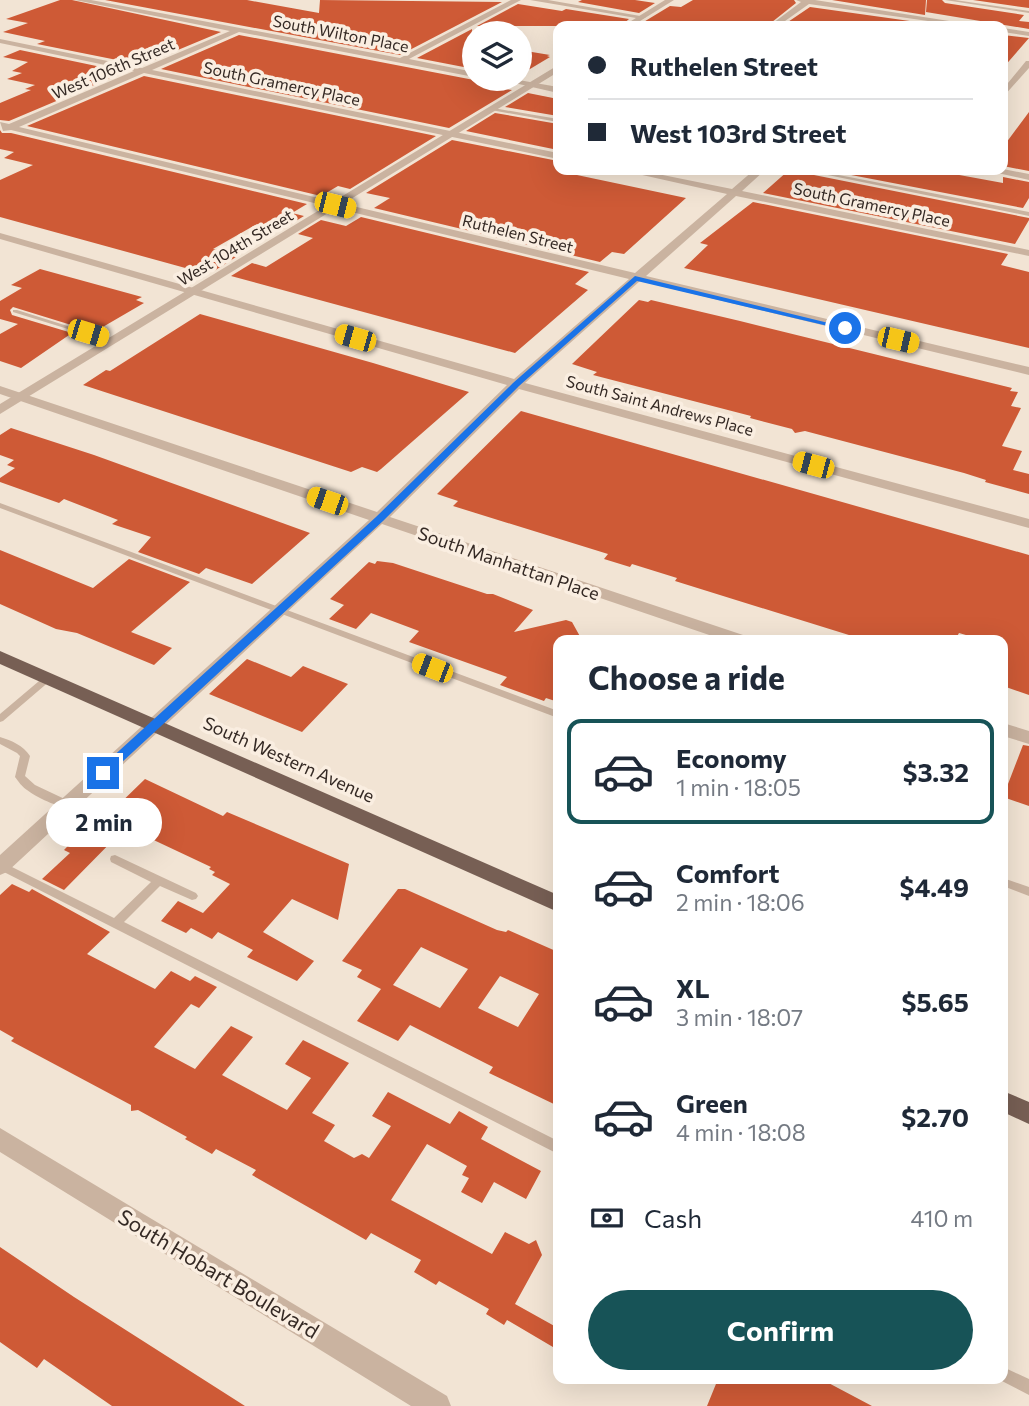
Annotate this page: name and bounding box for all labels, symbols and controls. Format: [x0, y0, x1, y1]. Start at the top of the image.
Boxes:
street label: South Wilton Place [271, 10, 411, 56]
map controls [462, 21, 532, 91]
button: layers [462, 21, 532, 91]
street label: West 106th Street [49, 33, 178, 102]
text: Ruthelen Street [630, 50, 818, 81]
street label: South Gramercy Place [202, 57, 362, 109]
text: West 103rd Street [630, 117, 847, 148]
street label: South Gramercy Place [792, 178, 952, 230]
car [313, 190, 358, 220]
street label: West 104th Street [174, 205, 297, 289]
street label: Ruthelen Street [461, 210, 576, 256]
route start [829, 312, 861, 344]
car [65, 317, 112, 349]
car [332, 322, 379, 354]
car [876, 325, 921, 355]
street label: South Saint Andrews Place [564, 371, 756, 439]
car [790, 449, 837, 481]
car [304, 484, 351, 518]
street label: South Manhattan Place [415, 522, 603, 604]
car [409, 651, 456, 685]
text: Choose a ride [588, 657, 785, 697]
street label: South Western Avenue [200, 711, 378, 807]
icon: car [592, 740, 655, 803]
text: Economy [676, 742, 787, 773]
text: $3.32 [903, 756, 969, 787]
route end [87, 757, 119, 789]
text: 1 min · 18:05 [676, 773, 801, 801]
callout: 2 min [45, 798, 161, 846]
text: 2 min [75, 808, 133, 836]
icon: car [592, 855, 655, 918]
text: Comfort [676, 857, 779, 888]
text: $4.49 [900, 871, 969, 902]
text: 2 min · 18:06 [676, 888, 805, 916]
icon: car [592, 970, 655, 1033]
text: XL [676, 972, 710, 1003]
text: $5.65 [902, 986, 969, 1017]
text: 3 min · 18:07 [676, 1003, 803, 1031]
icon: car [592, 1085, 655, 1148]
text: Green [676, 1087, 748, 1118]
text: $2.70 [901, 1101, 969, 1132]
text: 4 min · 18:08 [676, 1118, 806, 1146]
icon: cash [588, 1199, 626, 1237]
text: Cash [644, 1202, 702, 1233]
street label: South Hobart Boulevard [114, 1203, 324, 1343]
text: 410 m [911, 1204, 973, 1232]
button: Confirm [588, 1290, 973, 1370]

